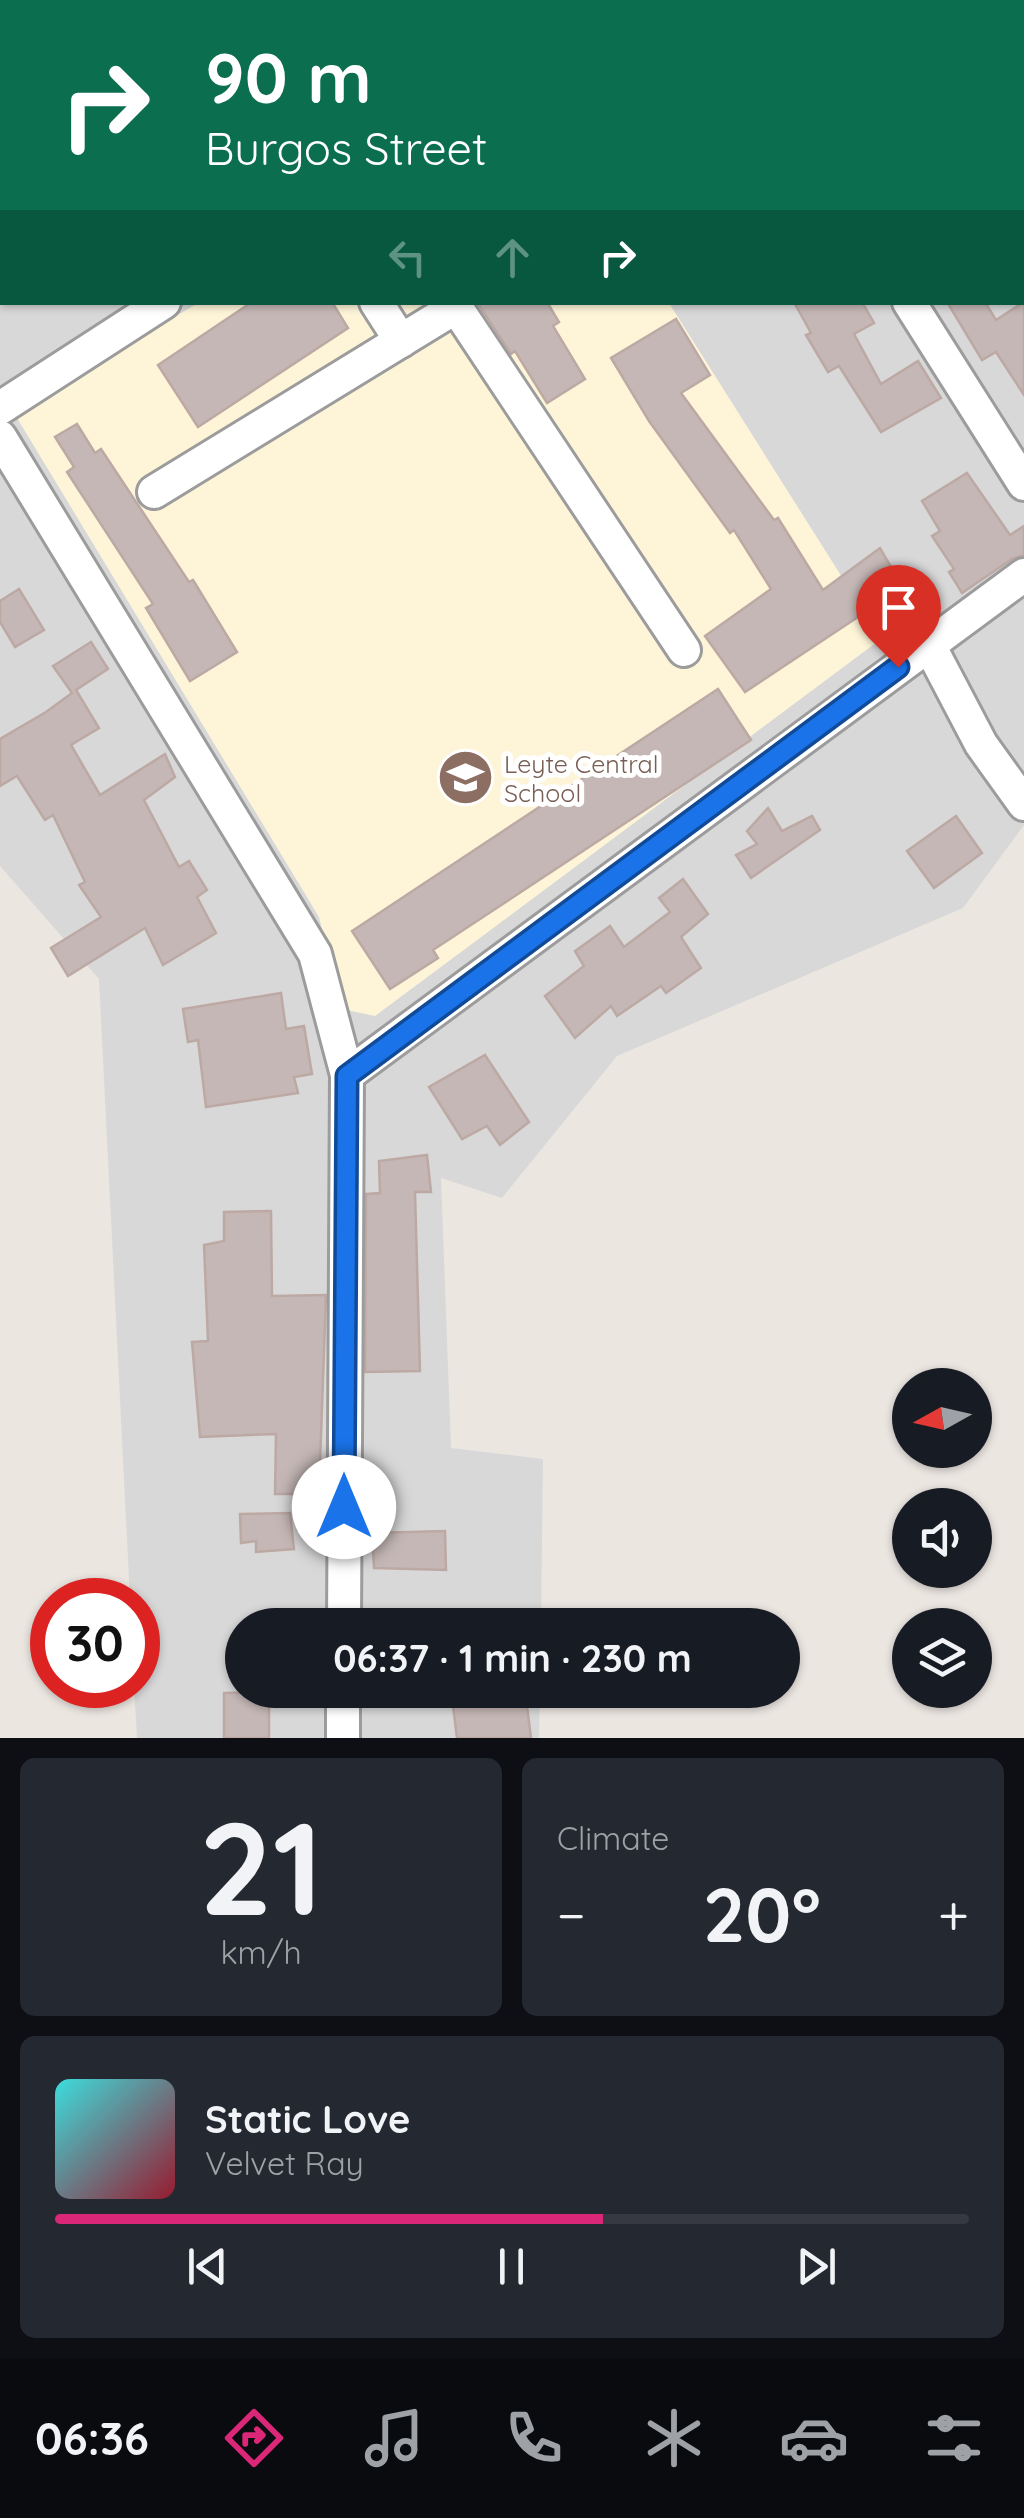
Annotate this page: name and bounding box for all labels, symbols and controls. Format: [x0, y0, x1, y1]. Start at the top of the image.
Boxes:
text: 90 m [205, 33, 372, 121]
icon: right [40, 40, 170, 170]
text: Burgos Street [205, 120, 487, 176]
icon: left [380, 230, 435, 285]
icon: ahead [485, 230, 540, 285]
icon: right [590, 230, 645, 285]
pin [856, 565, 941, 668]
icon: arrive [871, 580, 926, 635]
school or university icon: Leyte Central School [435, 748, 495, 808]
place label: Leyte Central School [504, 748, 658, 808]
north arrow [892, 1368, 992, 1468]
map controls [892, 1368, 992, 1708]
position arrow [292, 1455, 396, 1559]
button: sound [892, 1488, 992, 1588]
speed limit sign: 30 [30, 1578, 160, 1708]
button: layers [892, 1608, 992, 1708]
text: 06:37 · 1 min · 230 m [333, 1634, 692, 1682]
text: 21 [199, 1785, 323, 1948]
text: Climate [557, 1818, 669, 1858]
text: 20° [703, 1867, 821, 1961]
text: − [557, 1880, 586, 1949]
text: + [938, 1880, 969, 1949]
text: km/h [220, 1932, 302, 1972]
text: Static Love [205, 2095, 410, 2143]
text: Velvet Ray [205, 2143, 364, 2183]
icon: previous [180, 2239, 235, 2294]
icon: pause [484, 2239, 539, 2294]
icon: next [789, 2239, 844, 2294]
icon: directions [219, 2403, 289, 2473]
icon: music [359, 2403, 429, 2473]
icon: phone [499, 2403, 569, 2473]
icon: climate [639, 2403, 709, 2473]
icon: car [779, 2403, 849, 2473]
icon: filters [919, 2403, 989, 2473]
text: 06:36 [35, 2410, 149, 2466]

